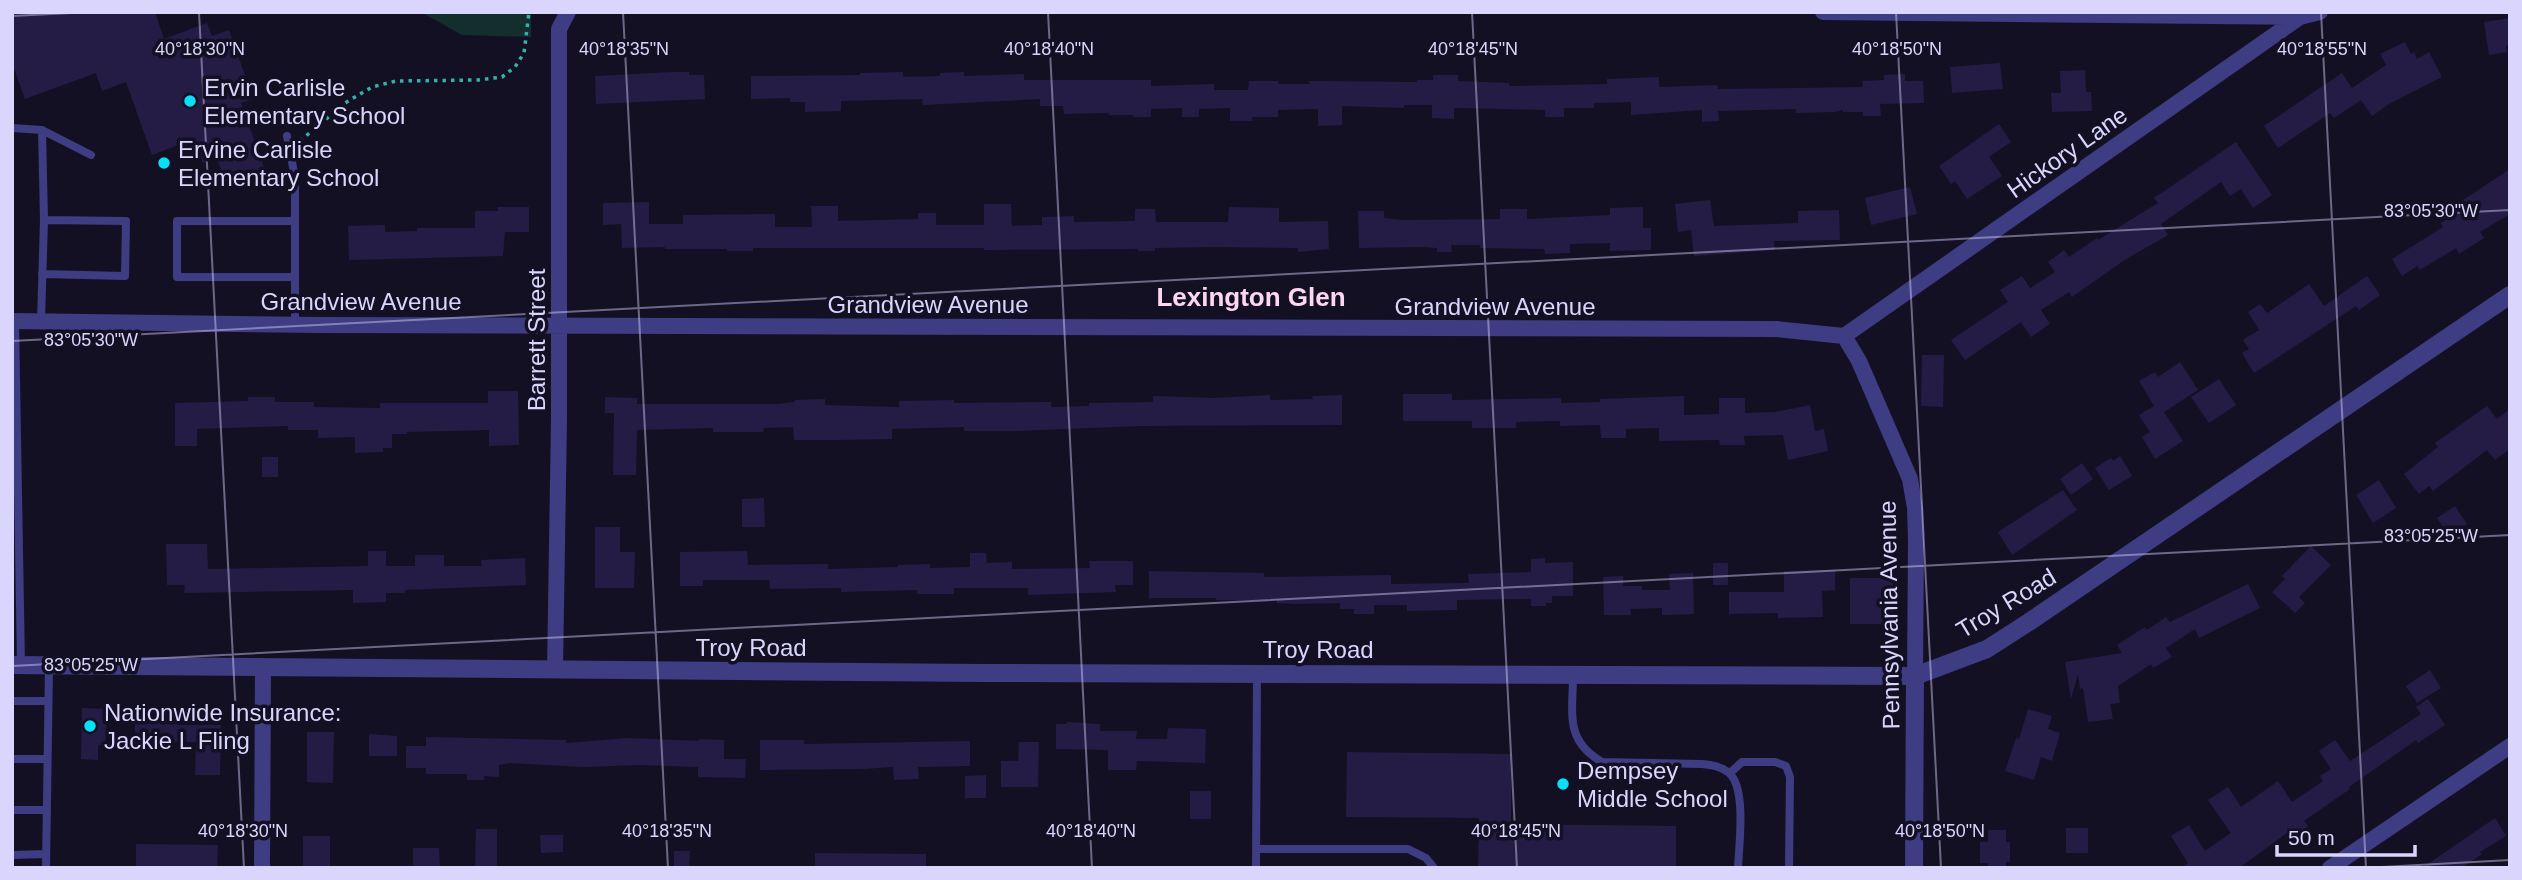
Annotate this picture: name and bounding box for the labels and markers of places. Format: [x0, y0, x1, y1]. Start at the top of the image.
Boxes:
place label: Ervin Carlisle Elementary School [204, 74, 405, 129]
marker: Ervin Carlisle Elementary School [182, 93, 198, 109]
place label: Ervine Carlisle Elementary School [178, 136, 379, 191]
marker: Ervine Carlisle Elementary School [156, 155, 172, 171]
place label: Nationwide Insurance: Jackie L Fling [104, 699, 341, 754]
marker: Nationwide Insurance: Jackie L Fling [82, 718, 98, 734]
place label: Dempsey Middle School [1577, 757, 1728, 812]
marker: Dempsey Middle School [1555, 776, 1571, 792]

